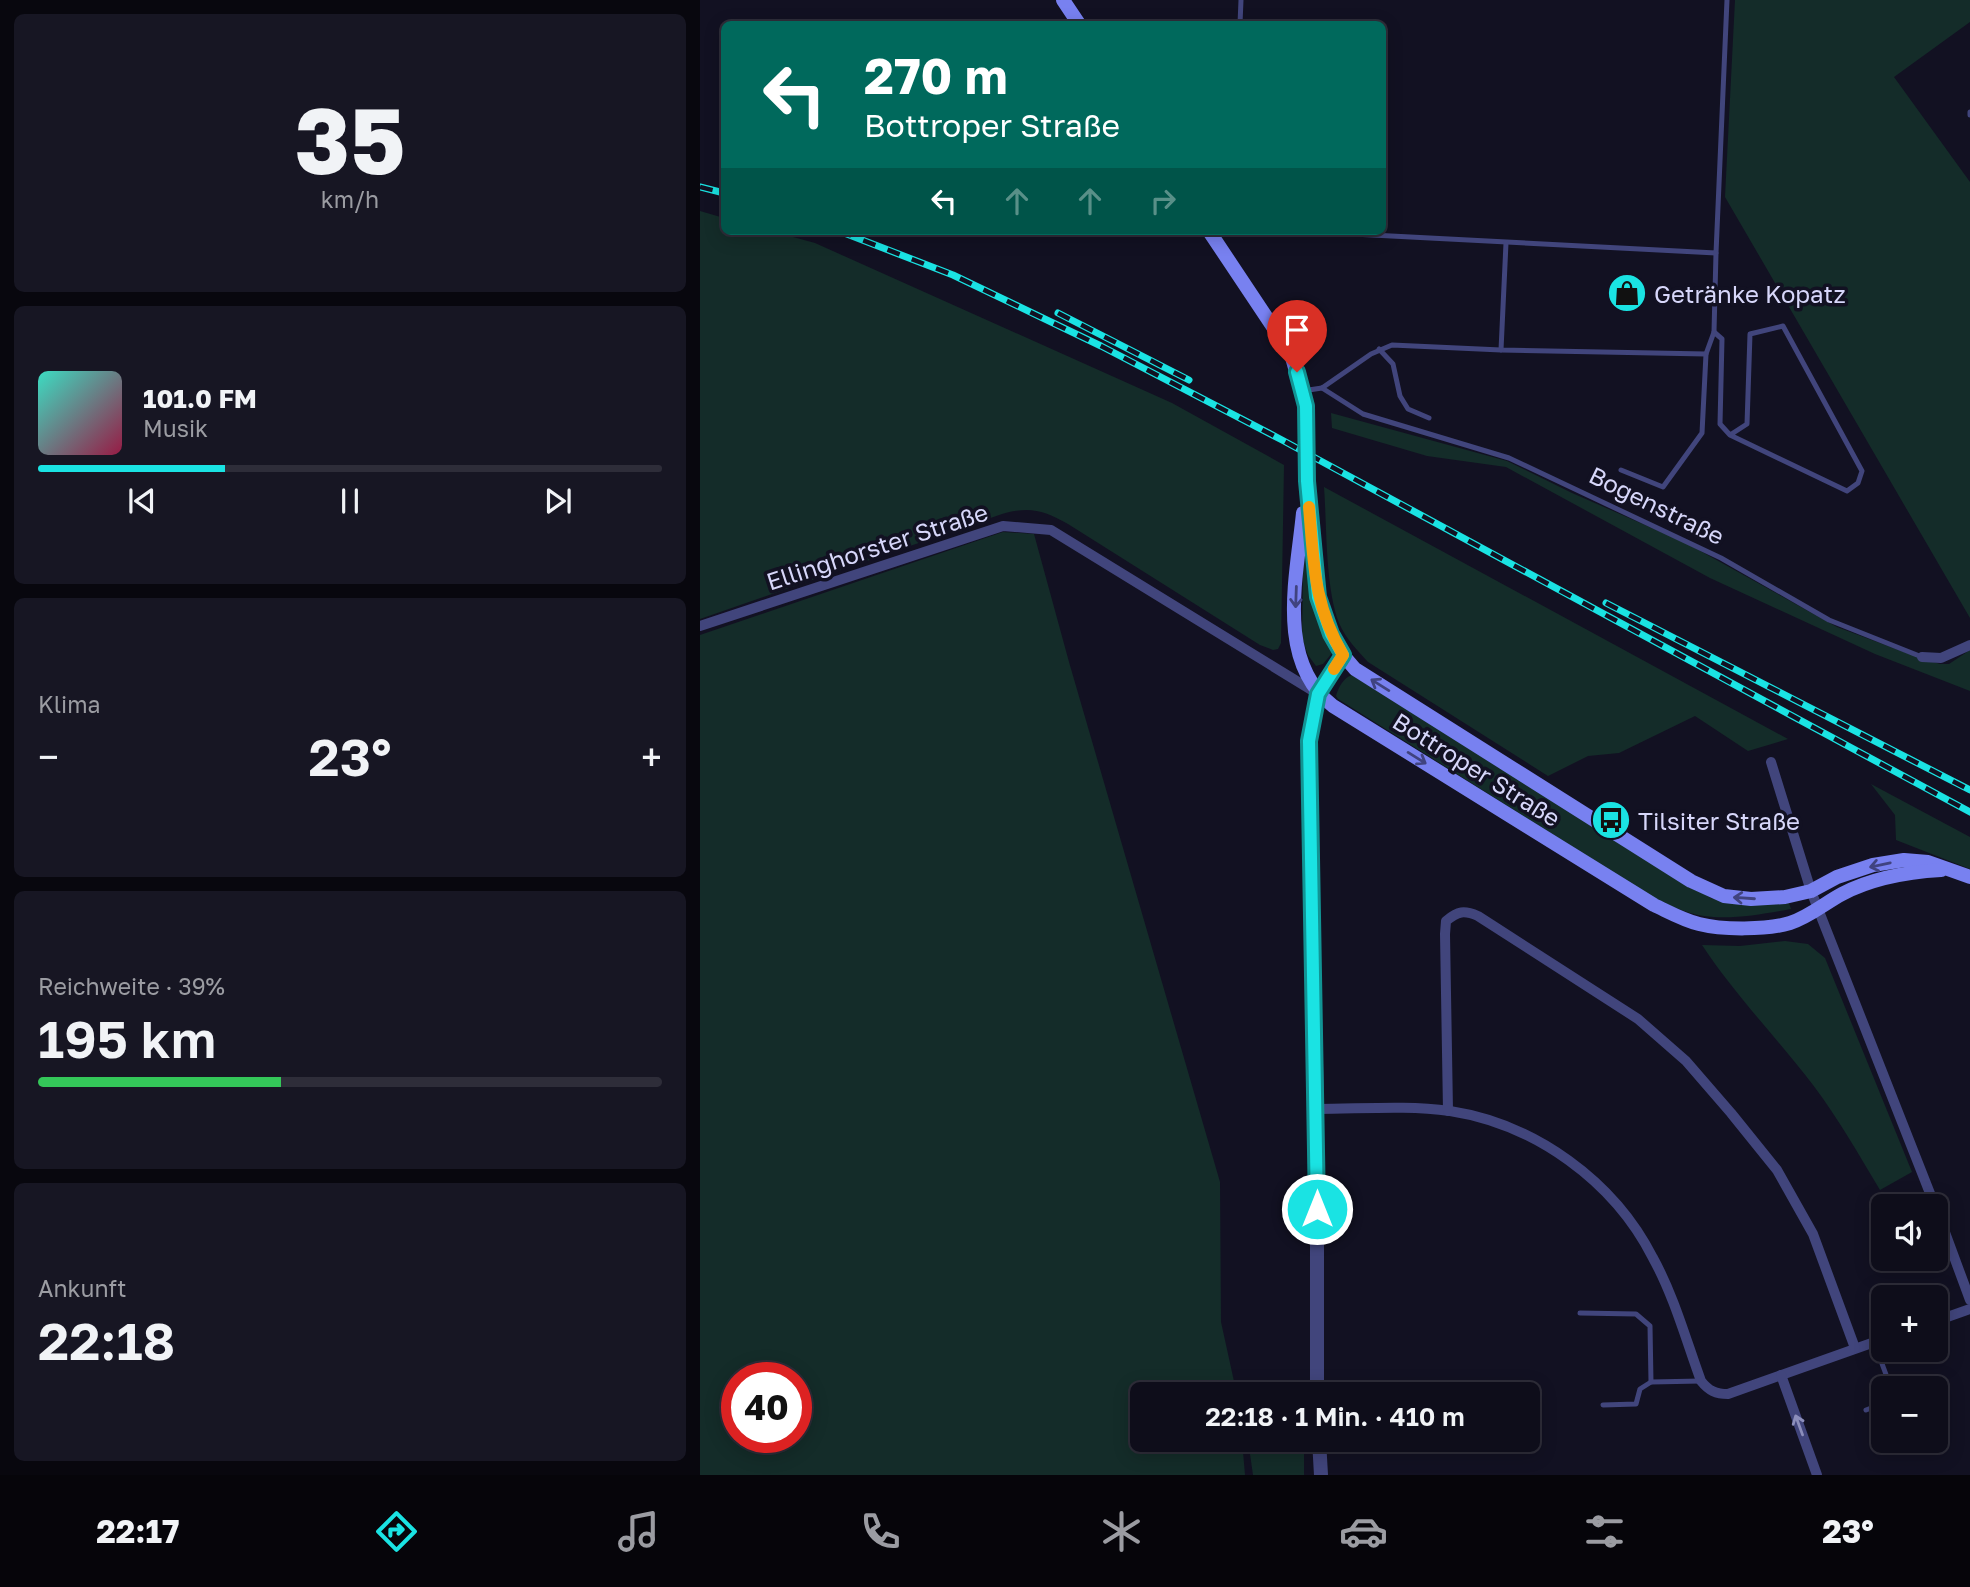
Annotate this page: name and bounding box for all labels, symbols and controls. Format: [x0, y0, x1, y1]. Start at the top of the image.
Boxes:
text: 270 m [864, 46, 1008, 105]
icon: left [749, 49, 840, 140]
text: 35 [294, 85, 406, 194]
text: Bottroper Straße [864, 106, 1120, 144]
icon: left [925, 182, 963, 220]
icon: ahead [998, 182, 1036, 220]
icon: ahead [1071, 182, 1109, 220]
icon: right [1144, 182, 1182, 220]
text: km/h [321, 185, 379, 213]
shop icon: Getränke Kopatz [1606, 272, 1648, 314]
place label: Getränke Kopatz [1654, 279, 1846, 308]
pin [1267, 300, 1327, 372]
icon: arrive [1278, 311, 1316, 349]
text: 101.0 FM [143, 383, 257, 414]
text: Musik [143, 414, 208, 442]
street label: Bogenstraße [1585, 460, 1729, 550]
icon: previous [123, 482, 161, 520]
icon: pause [331, 482, 369, 520]
icon: next [539, 482, 577, 520]
street label: Ellinghorster Straße [763, 497, 991, 595]
one-way arrow [1289, 585, 1303, 608]
one-way arrow [1371, 677, 1391, 691]
text: Klima [38, 690, 101, 718]
street label: Bottroper Straße [1388, 706, 1566, 832]
text: 23° [309, 725, 391, 787]
text: − [38, 734, 59, 779]
text: + [641, 734, 662, 779]
one-way arrow [1406, 751, 1426, 765]
bus stop icon: Tilsiter Straße [1590, 799, 1632, 841]
place label: Tilsiter Straße [1638, 806, 1800, 835]
one-way arrow [1869, 858, 1892, 872]
one-way arrow [1733, 891, 1755, 904]
text: Reichweite · 39% [38, 972, 225, 1000]
text: 195 km [38, 1007, 216, 1069]
position arrow [1280, 1172, 1354, 1246]
map controls [1871, 1194, 1948, 1453]
button: sound [1871, 1194, 1948, 1271]
text: Ankunft [38, 1274, 126, 1302]
button: + [1871, 1285, 1948, 1362]
text: 22:18 [38, 1309, 175, 1371]
speed limit sign: 40 [721, 1362, 812, 1453]
button: − [1871, 1376, 1948, 1453]
text: 22:18 · 1 Min. · 410 m [1205, 1401, 1465, 1432]
one-way arrow [1792, 1414, 1804, 1436]
icon: directions [372, 1507, 421, 1556]
icon: music [614, 1507, 663, 1556]
icon: phone [856, 1507, 905, 1556]
icon: climate [1097, 1507, 1146, 1556]
icon: car [1339, 1507, 1388, 1556]
icon: filters [1580, 1507, 1629, 1556]
text: 22:17 [96, 1512, 180, 1550]
text: 23° [1822, 1512, 1874, 1550]

